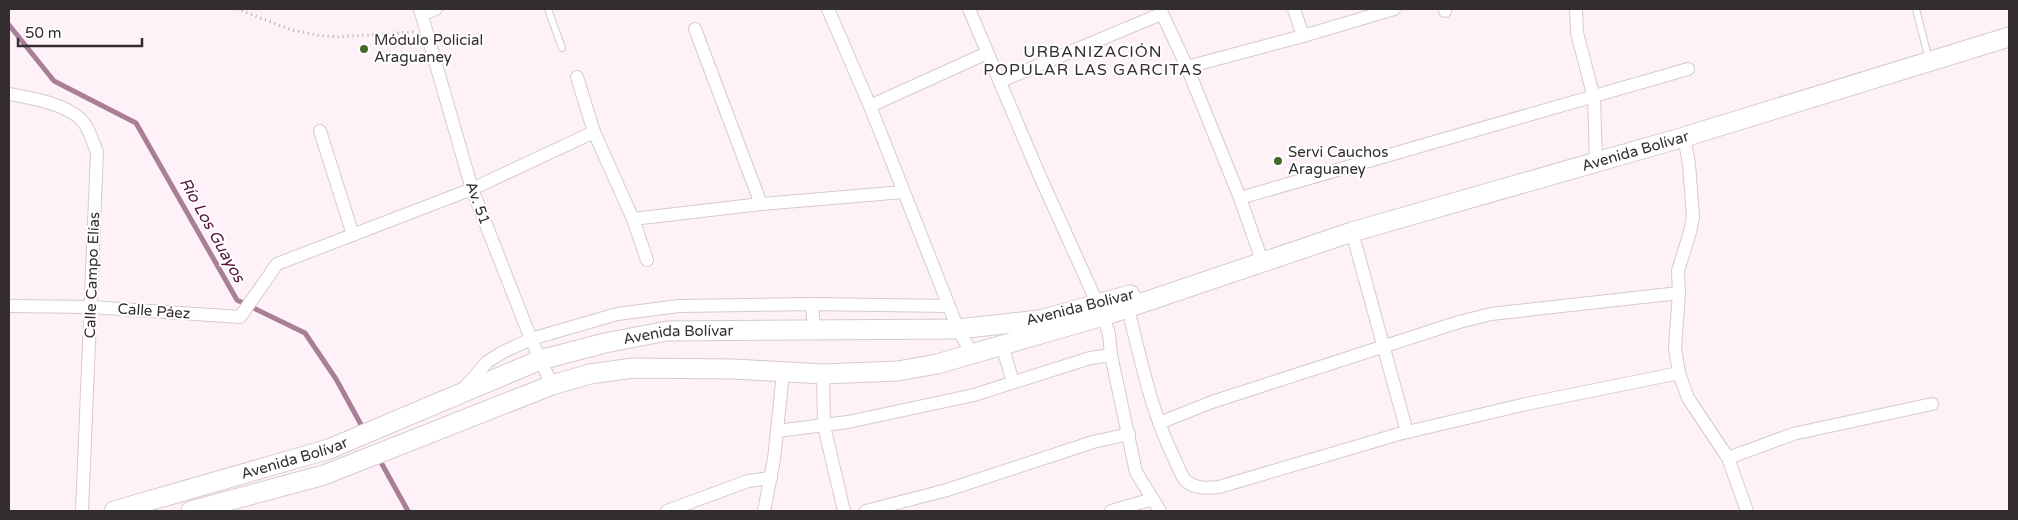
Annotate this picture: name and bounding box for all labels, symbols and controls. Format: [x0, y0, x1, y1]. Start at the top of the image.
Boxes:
scale bar [18, 15, 141, 47]
text: 50 m [25, 24, 62, 42]
place label: Módulo Policial Araguaney [374, 31, 483, 66]
district label: URBANIZACIÓN POPULAR LAS GARCITAS [983, 42, 1203, 80]
marker: Módulo Policial Araguaney [358, 43, 370, 55]
street label: Avenida Bolívar [1580, 127, 1691, 175]
place label: Servi Cauchos Araguaney [1288, 143, 1388, 178]
marker: Servi Cauchos Araguaney [1272, 155, 1284, 167]
water label: Río Los Guayos [175, 174, 250, 287]
street label: Av. 51 [462, 179, 494, 227]
street label: Calle Campo Elías [81, 211, 103, 339]
street label: Avenida Bolívar [1024, 285, 1136, 329]
street label: Calle Páez [117, 299, 191, 323]
street label: Avenida Bolívar [622, 322, 734, 348]
street label: Avenida Bolívar [239, 433, 351, 483]

